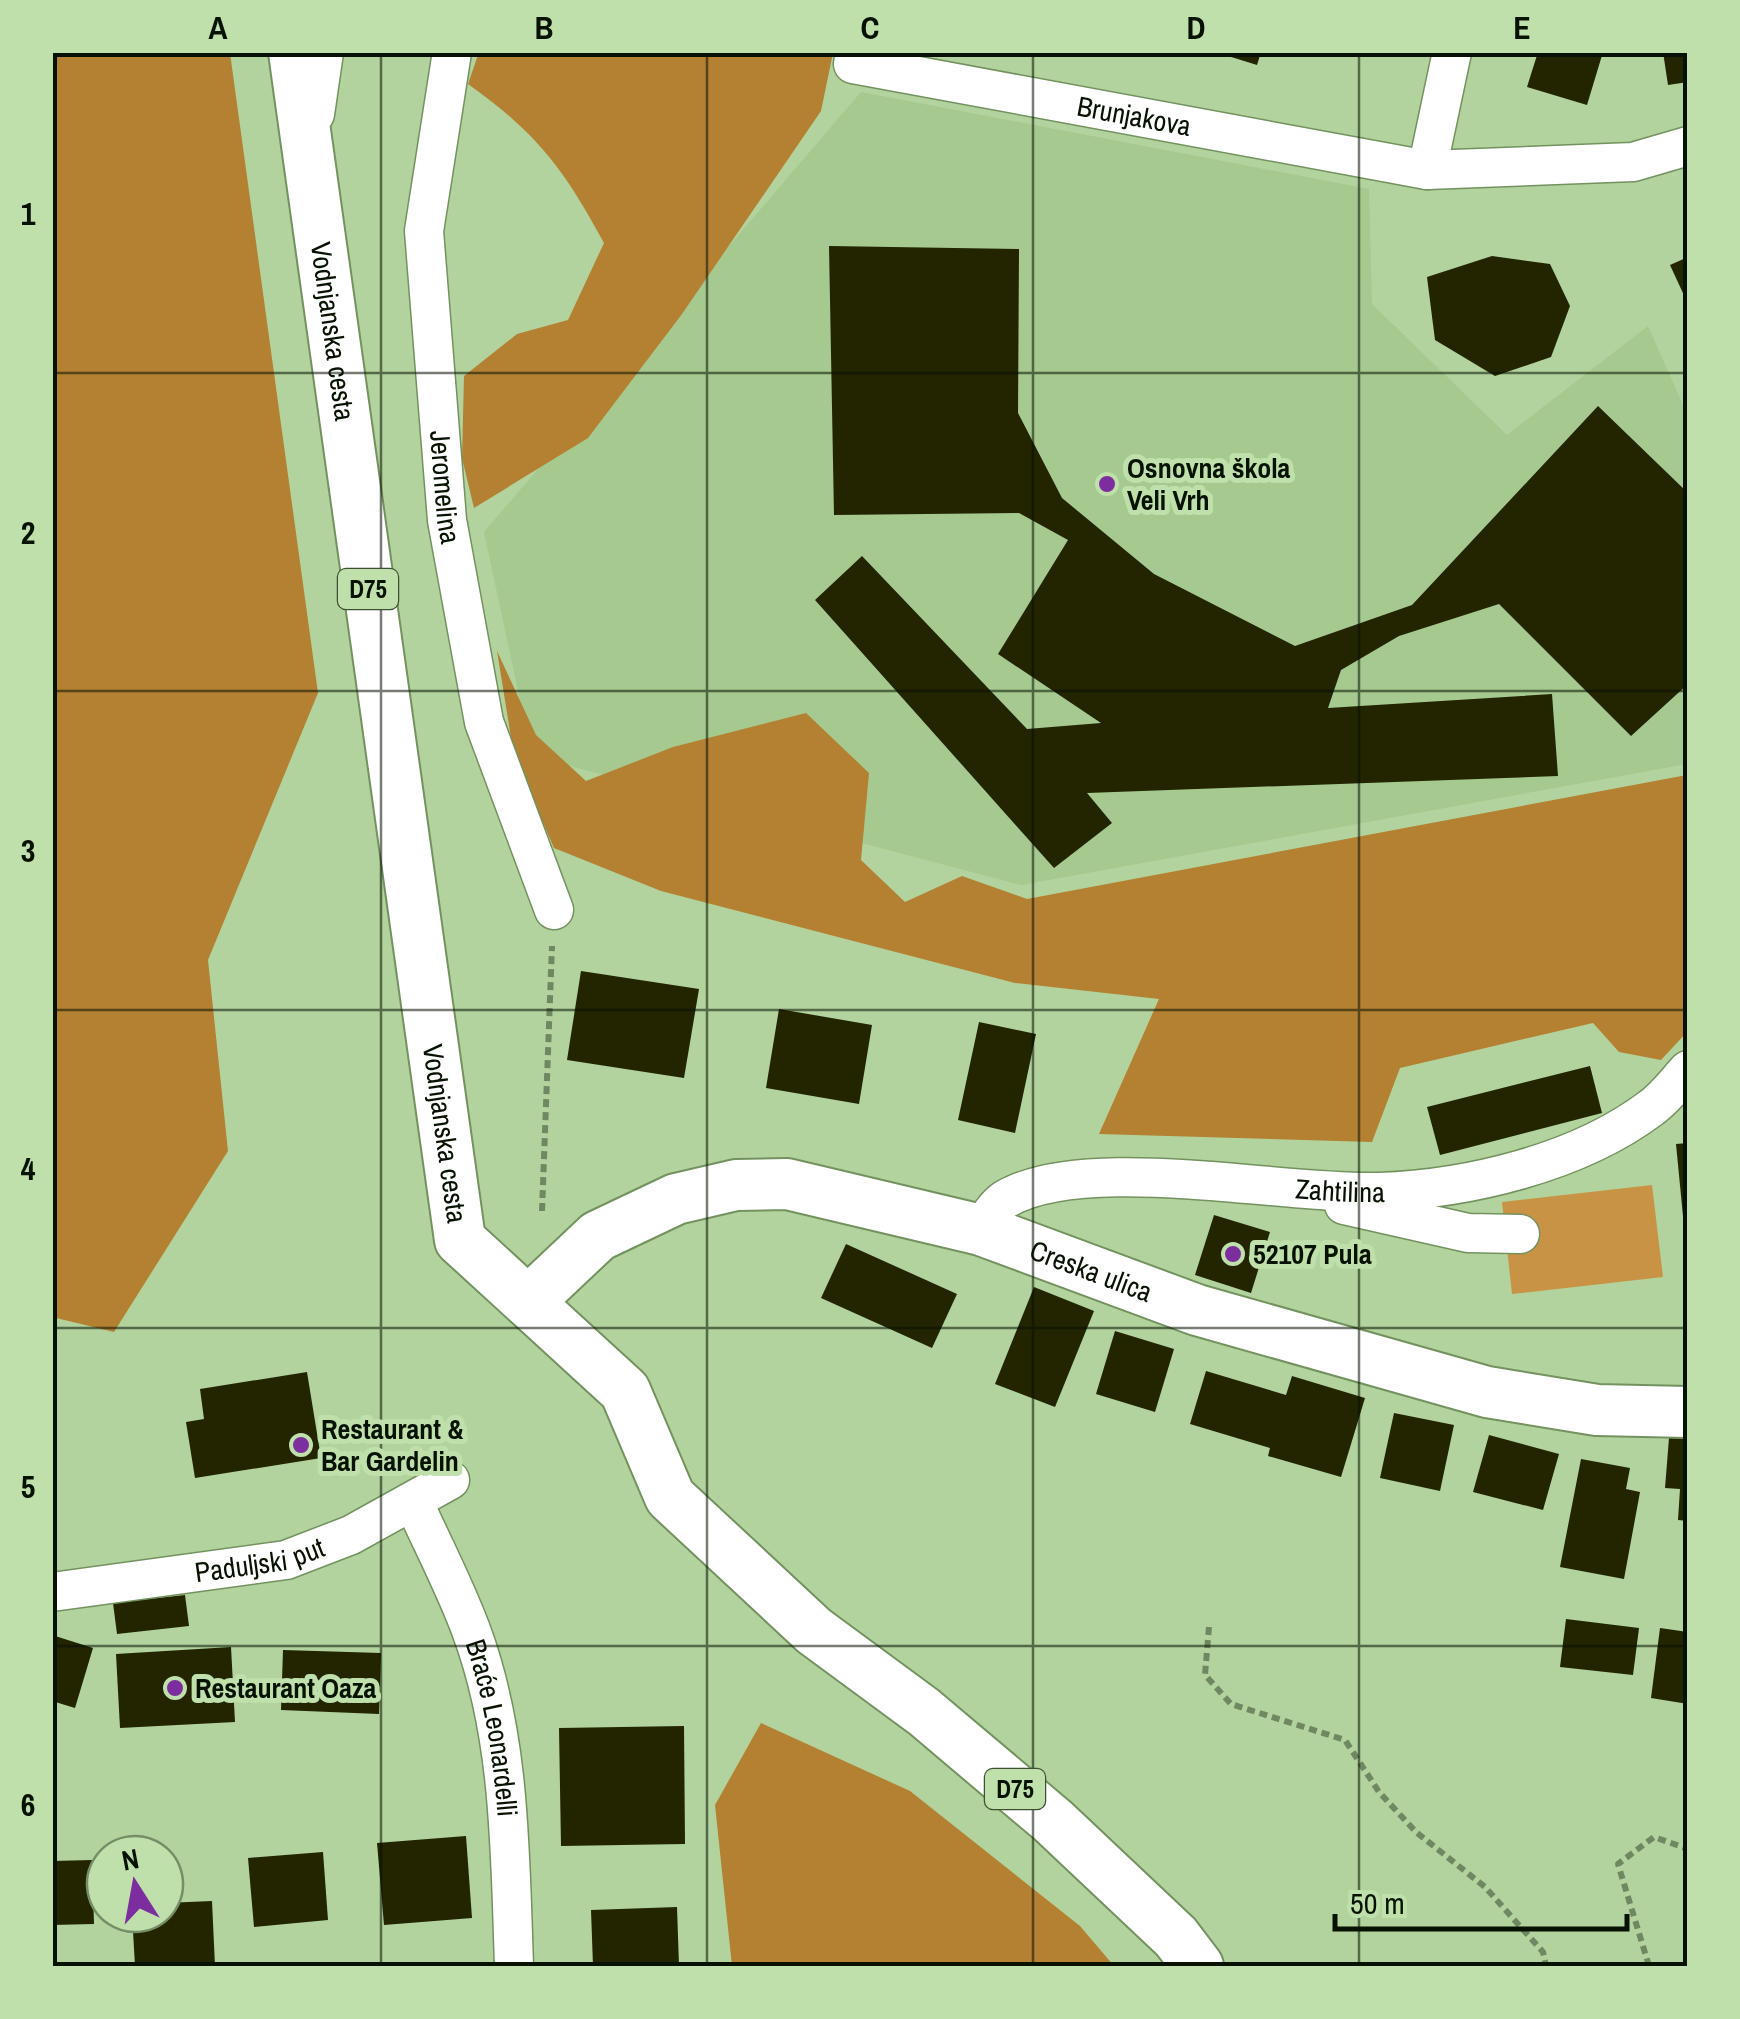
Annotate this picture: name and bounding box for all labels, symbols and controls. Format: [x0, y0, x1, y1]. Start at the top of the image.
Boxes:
text: A [209, 6, 228, 49]
text: B [535, 6, 553, 49]
text: C [861, 6, 879, 49]
text: D [1187, 6, 1205, 49]
text: E [1513, 6, 1531, 49]
street label: Brunjakova [1074, 87, 1194, 145]
text: 1 [21, 192, 36, 235]
street label: Vodnjanska cesta [302, 239, 364, 423]
street label: Jeromelina [421, 429, 470, 547]
place label: Osnovna škola Veli Vrh [1127, 449, 1291, 519]
marker: Osnovna škola Veli Vrh [1096, 473, 1118, 495]
text: 2 [21, 511, 35, 554]
road number: D75 [338, 569, 398, 609]
text: 3 [21, 829, 35, 872]
street label: Vodnjanska cesta [414, 1042, 476, 1226]
text: 4 [21, 1147, 36, 1190]
street label: Zahtilina [1294, 1169, 1385, 1211]
street label: Creska ulica [1025, 1231, 1158, 1311]
place label: 52107 Pula [1253, 1235, 1372, 1273]
marker: 52107 Pula [1222, 1243, 1244, 1265]
place label: Restaurant & Bar Gardelin [321, 1410, 464, 1480]
marker: Restaurant & Bar Gardelin [290, 1434, 312, 1456]
text: 5 [21, 1465, 35, 1508]
street label: Paduljski put [192, 1528, 330, 1591]
street label: Braće Leonardelli [457, 1634, 527, 1818]
place label: Restaurant Oaza [195, 1669, 376, 1707]
marker: Restaurant Oaza [164, 1677, 186, 1699]
road number: D75 [985, 1769, 1045, 1809]
text: 6 [21, 1783, 35, 1826]
north arrow [85, 1834, 185, 1934]
text: N [118, 1839, 142, 1880]
scale bar [1335, 1869, 1628, 1931]
text: 50 m [1350, 1883, 1405, 1923]

